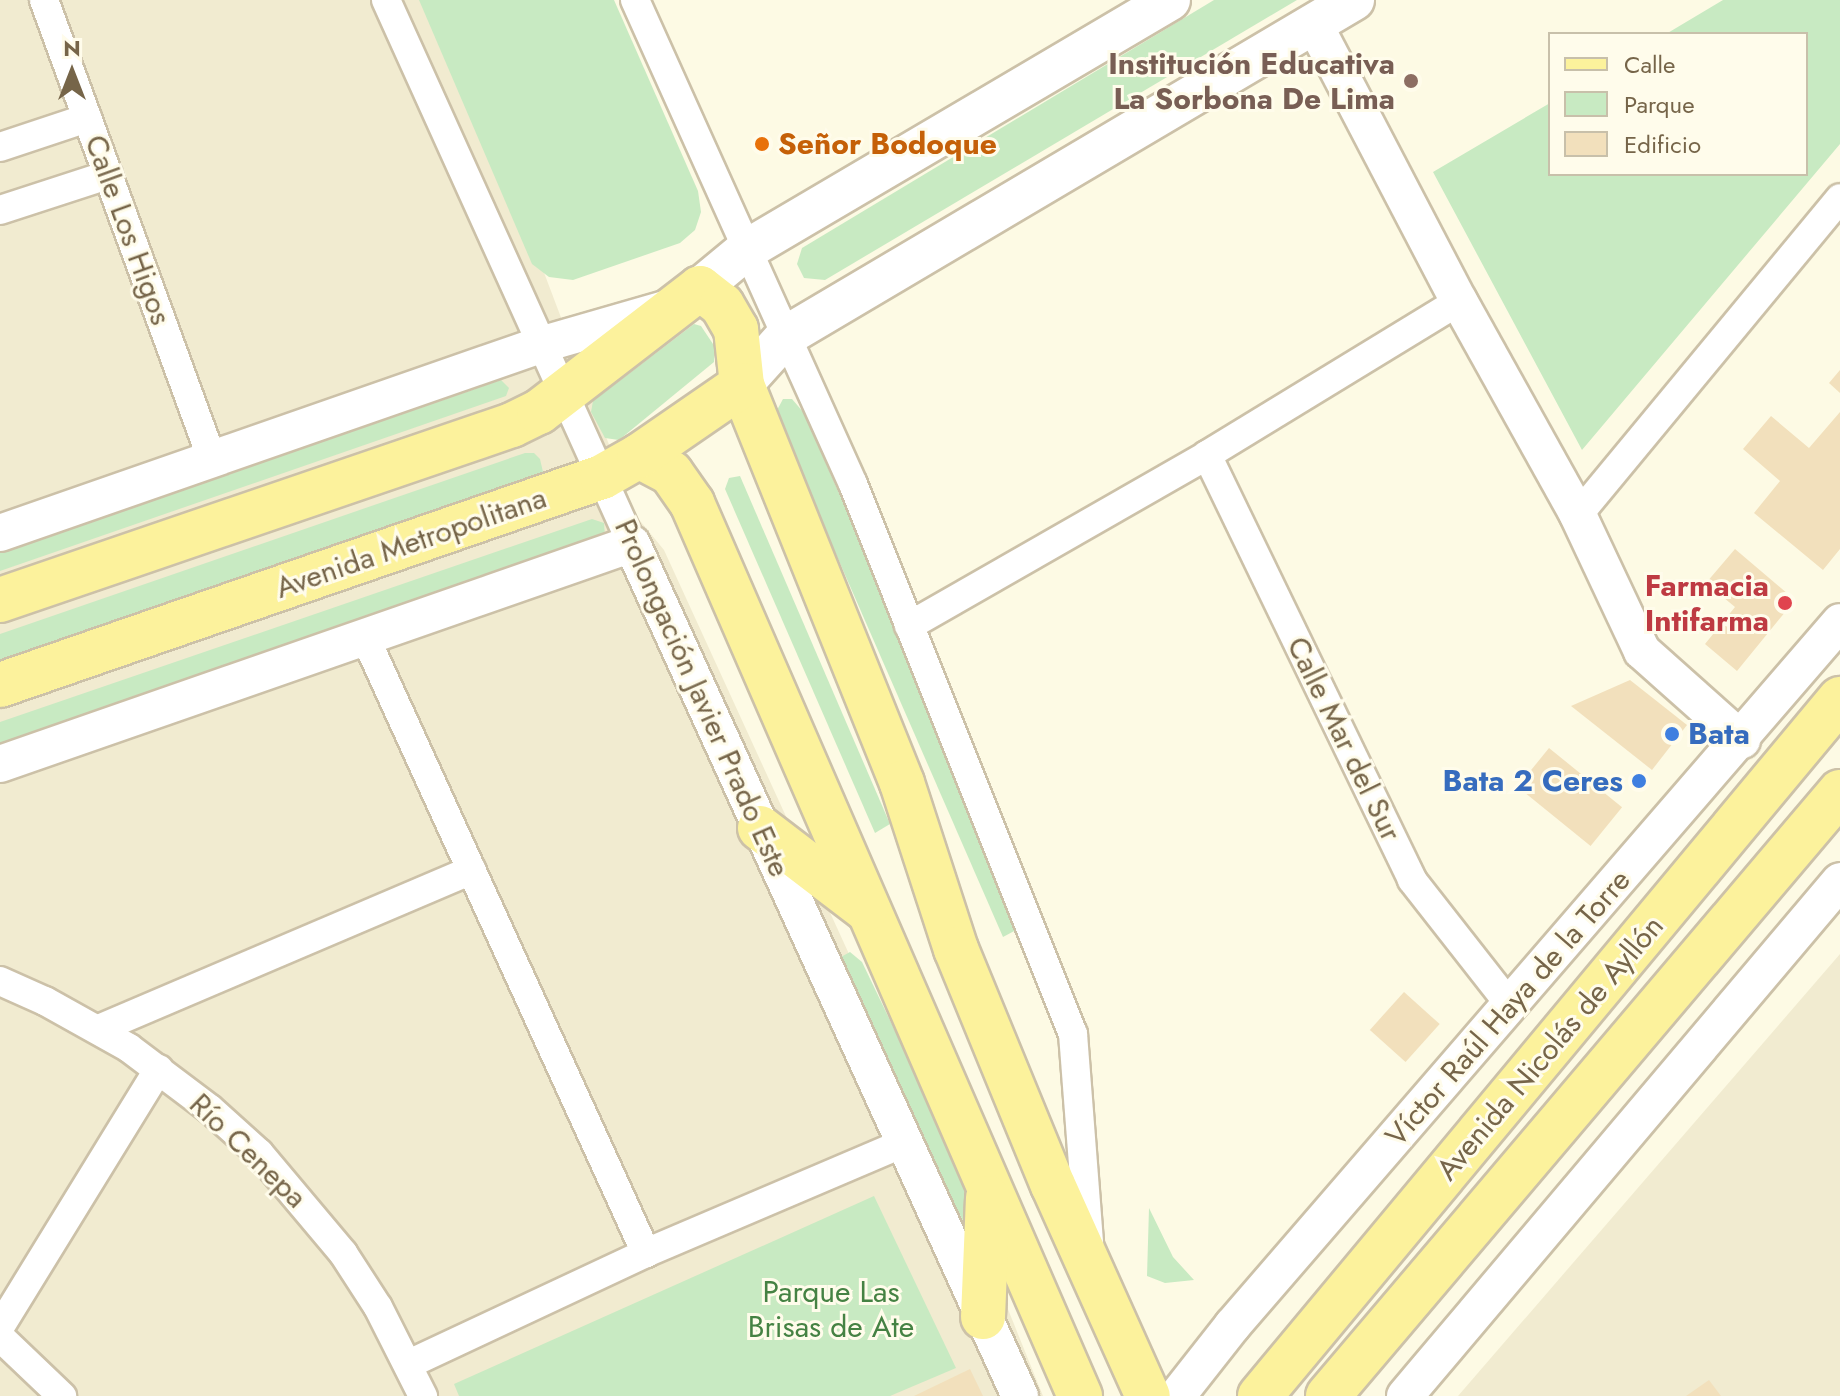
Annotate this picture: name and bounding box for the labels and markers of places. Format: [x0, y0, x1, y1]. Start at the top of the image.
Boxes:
place label: Institución Educativa La Sorbona De Lima [1108, 46, 1395, 116]
marker: Institución Educativa La Sorbona De Lima [1402, 72, 1420, 90]
place label: Señor Bodoque [778, 126, 997, 162]
marker: Señor Bodoque [753, 135, 771, 153]
place label: Farmacia Intifarma [1645, 568, 1769, 638]
marker: Farmacia Intifarma [1776, 594, 1794, 612]
place label: Bata [1688, 716, 1750, 752]
marker: Bata [1663, 725, 1681, 743]
place label: Bata 2 Ceres [1443, 763, 1623, 799]
marker: Bata 2 Ceres [1630, 772, 1648, 790]

